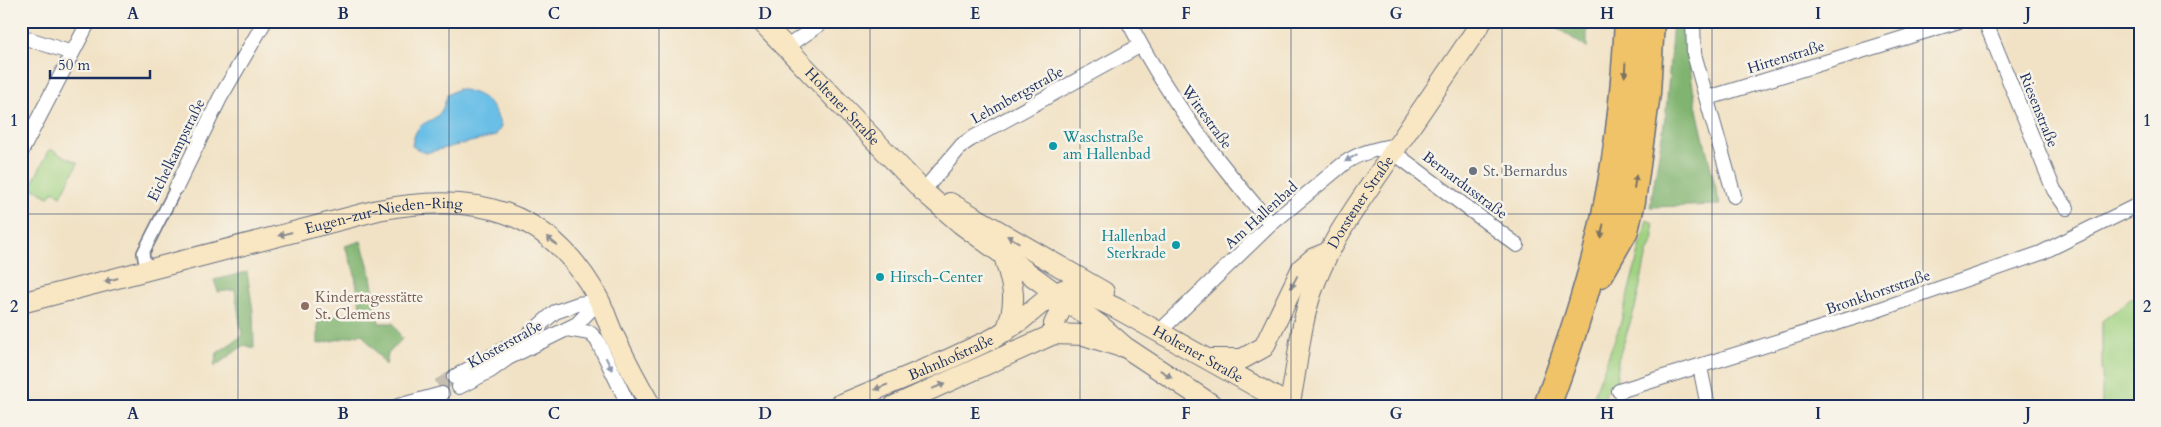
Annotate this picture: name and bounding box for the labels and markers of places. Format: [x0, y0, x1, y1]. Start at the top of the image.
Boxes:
place label: Waschstraße am Hallenbad [1062, 127, 1151, 164]
marker: Waschstraße am Hallenbad [1047, 140, 1059, 152]
place label: St. Bernardus [1483, 161, 1567, 181]
marker: St. Bernardus [1467, 165, 1479, 177]
place label: Hallenbad Sterkrade [1101, 226, 1166, 263]
marker: Hallenbad Sterkrade [1170, 239, 1182, 251]
place label: Hirsch-Center [890, 267, 983, 287]
marker: Hirsch-Center [874, 271, 886, 283]
place label: Kindertagesstätte St. Clemens [315, 287, 423, 324]
marker: Kindertagesstätte St. Clemens [299, 300, 311, 312]

